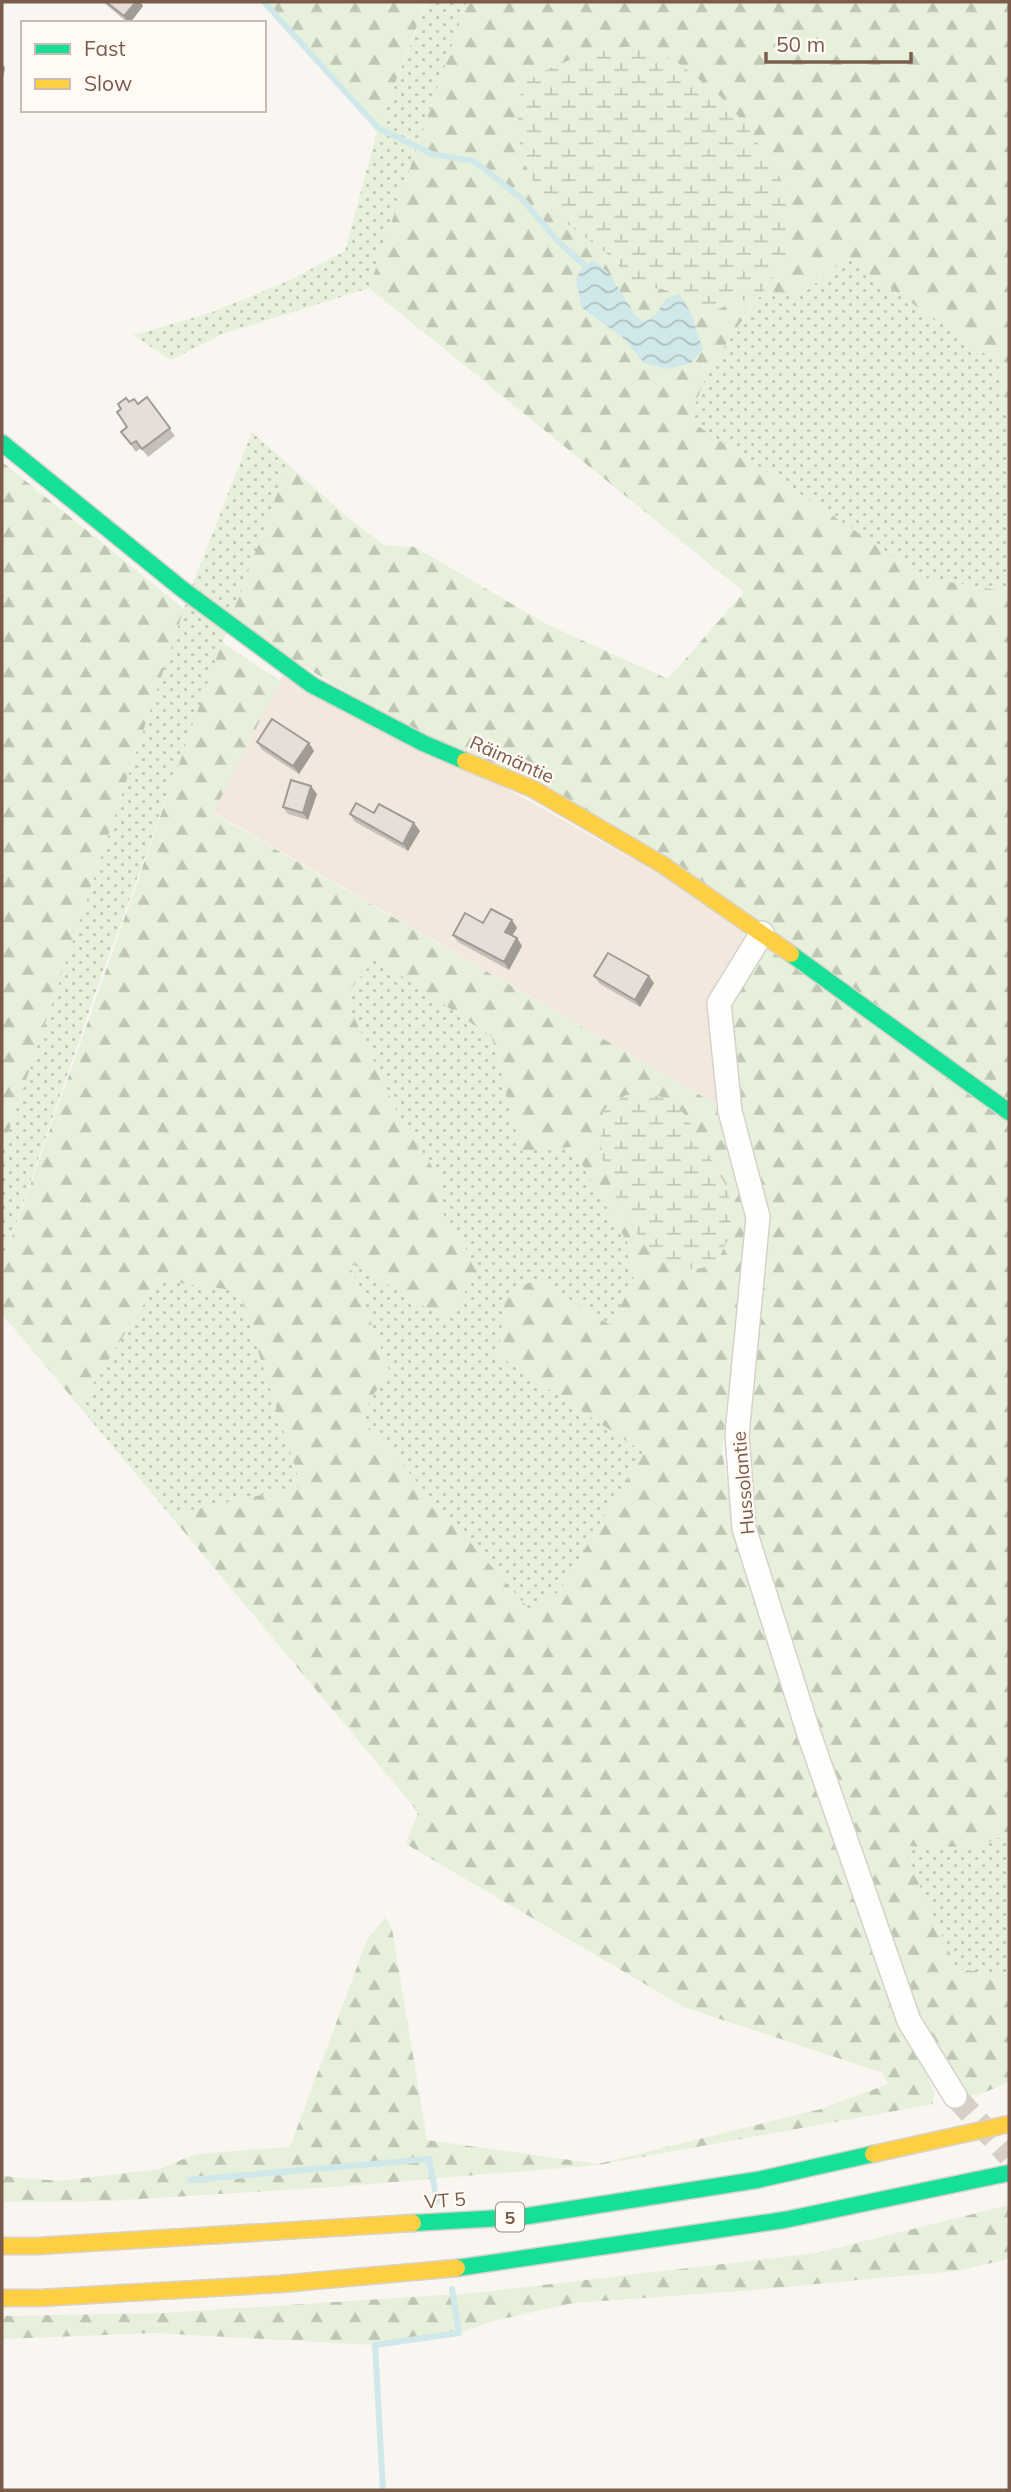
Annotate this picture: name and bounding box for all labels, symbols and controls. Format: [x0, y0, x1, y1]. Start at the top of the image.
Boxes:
legend [21, 21, 266, 112]
scale bar [766, 21, 911, 65]
text: 50 m [776, 31, 825, 57]
text: Fast [84, 35, 126, 61]
text: Slow [84, 70, 132, 96]
street label: Räimäntie [466, 730, 558, 788]
street label: Hussolantie [727, 1430, 759, 1536]
street label: VT 5 [424, 2187, 466, 2213]
road number: 5 [496, 2202, 524, 2232]

